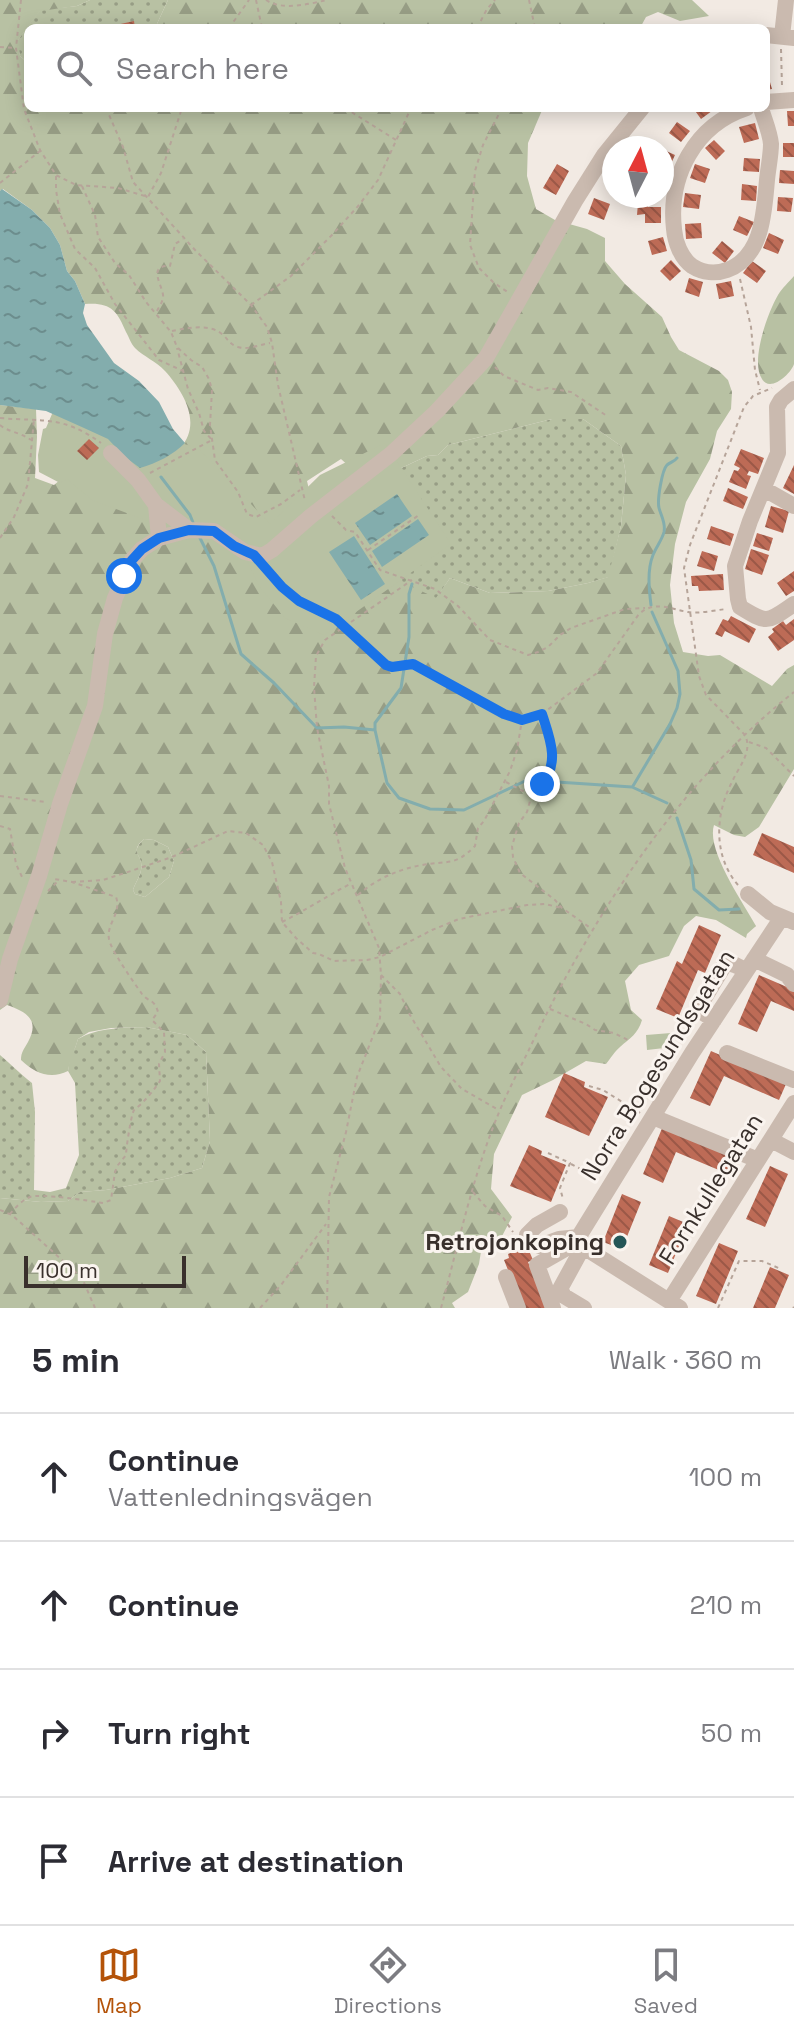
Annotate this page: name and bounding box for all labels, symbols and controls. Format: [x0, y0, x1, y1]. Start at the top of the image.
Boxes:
search box [24, 24, 770, 112]
icon: search [52, 46, 96, 90]
text: Search here [116, 49, 289, 88]
north arrow [602, 136, 674, 208]
route start [106, 558, 142, 594]
route end [524, 766, 560, 802]
street label: Norra Bogesundsgatan [574, 943, 741, 1186]
street label: Fornkullegatan [652, 1107, 770, 1270]
place label: Retrojonkoping [425, 1226, 604, 1257]
marker: Retrojonkoping [611, 1233, 629, 1251]
scale bar [24, 1252, 186, 1288]
text: 100 m [36, 1256, 98, 1284]
text: 5 min [32, 1339, 120, 1382]
text: Walk · 360 m [609, 1343, 762, 1377]
text: Continue [108, 1441, 239, 1480]
icon: ahead [32, 1455, 76, 1499]
text: 100 m [689, 1460, 762, 1494]
text: Vattenledningsvägen [108, 1480, 373, 1514]
icon: ahead [32, 1583, 76, 1627]
text: Continue [108, 1586, 239, 1625]
text: 210 m [690, 1588, 762, 1622]
icon: right [32, 1711, 76, 1755]
text: Turn right [108, 1714, 251, 1753]
text: 50 m [701, 1716, 762, 1750]
icon: arrive [32, 1839, 76, 1883]
text: Arrive at destination [108, 1842, 404, 1881]
tab: Map [96, 1943, 142, 2019]
tab: Directions [334, 1943, 442, 2019]
tab: Saved [634, 1943, 698, 2019]

